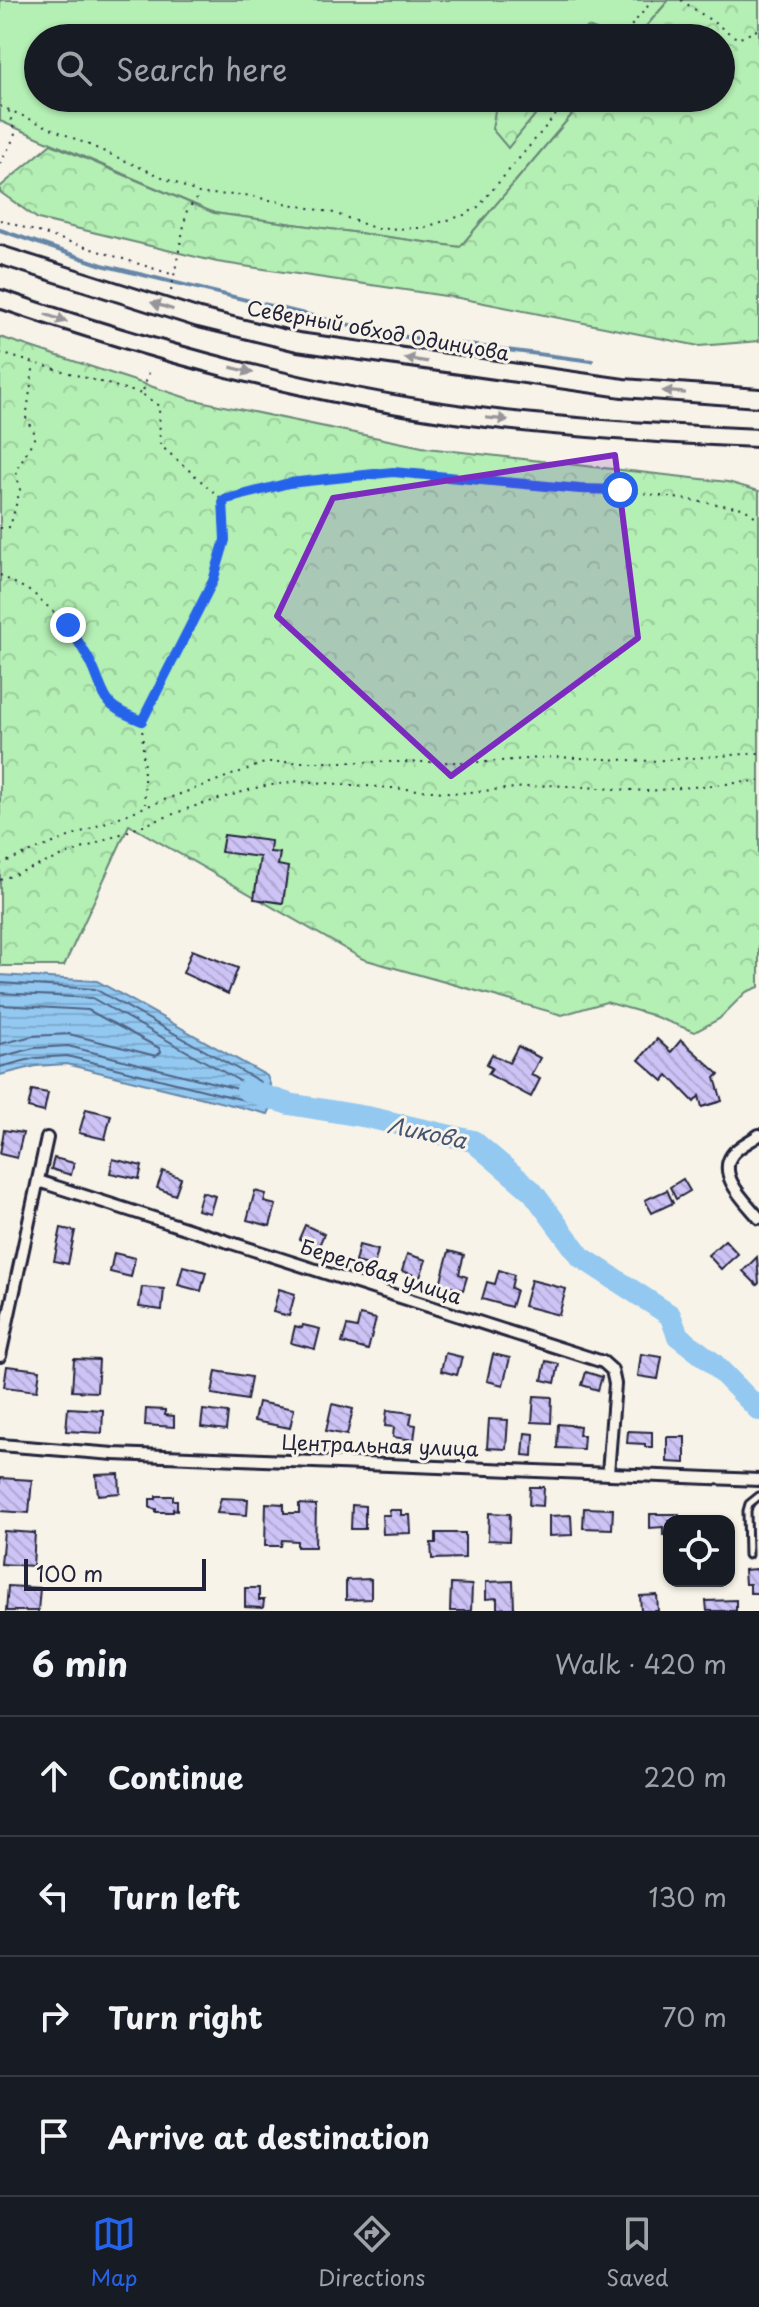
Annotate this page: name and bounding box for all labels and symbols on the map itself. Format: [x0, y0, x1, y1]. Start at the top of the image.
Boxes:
street label: Северный обход Одинцова [245, 292, 512, 368]
one-way arrow [150, 300, 174, 312]
one-way arrow [44, 313, 68, 325]
one-way arrow [403, 353, 428, 366]
one-way arrow [230, 365, 255, 377]
one-way arrow [661, 385, 686, 398]
one-way arrow [485, 412, 510, 425]
route start [602, 472, 638, 508]
route end [50, 607, 86, 643]
water label: Ликова [385, 1107, 471, 1156]
street label: Береговая улица [297, 1231, 466, 1311]
street label: Центральная улица [281, 1427, 480, 1463]
scale bar [24, 1555, 206, 1591]

